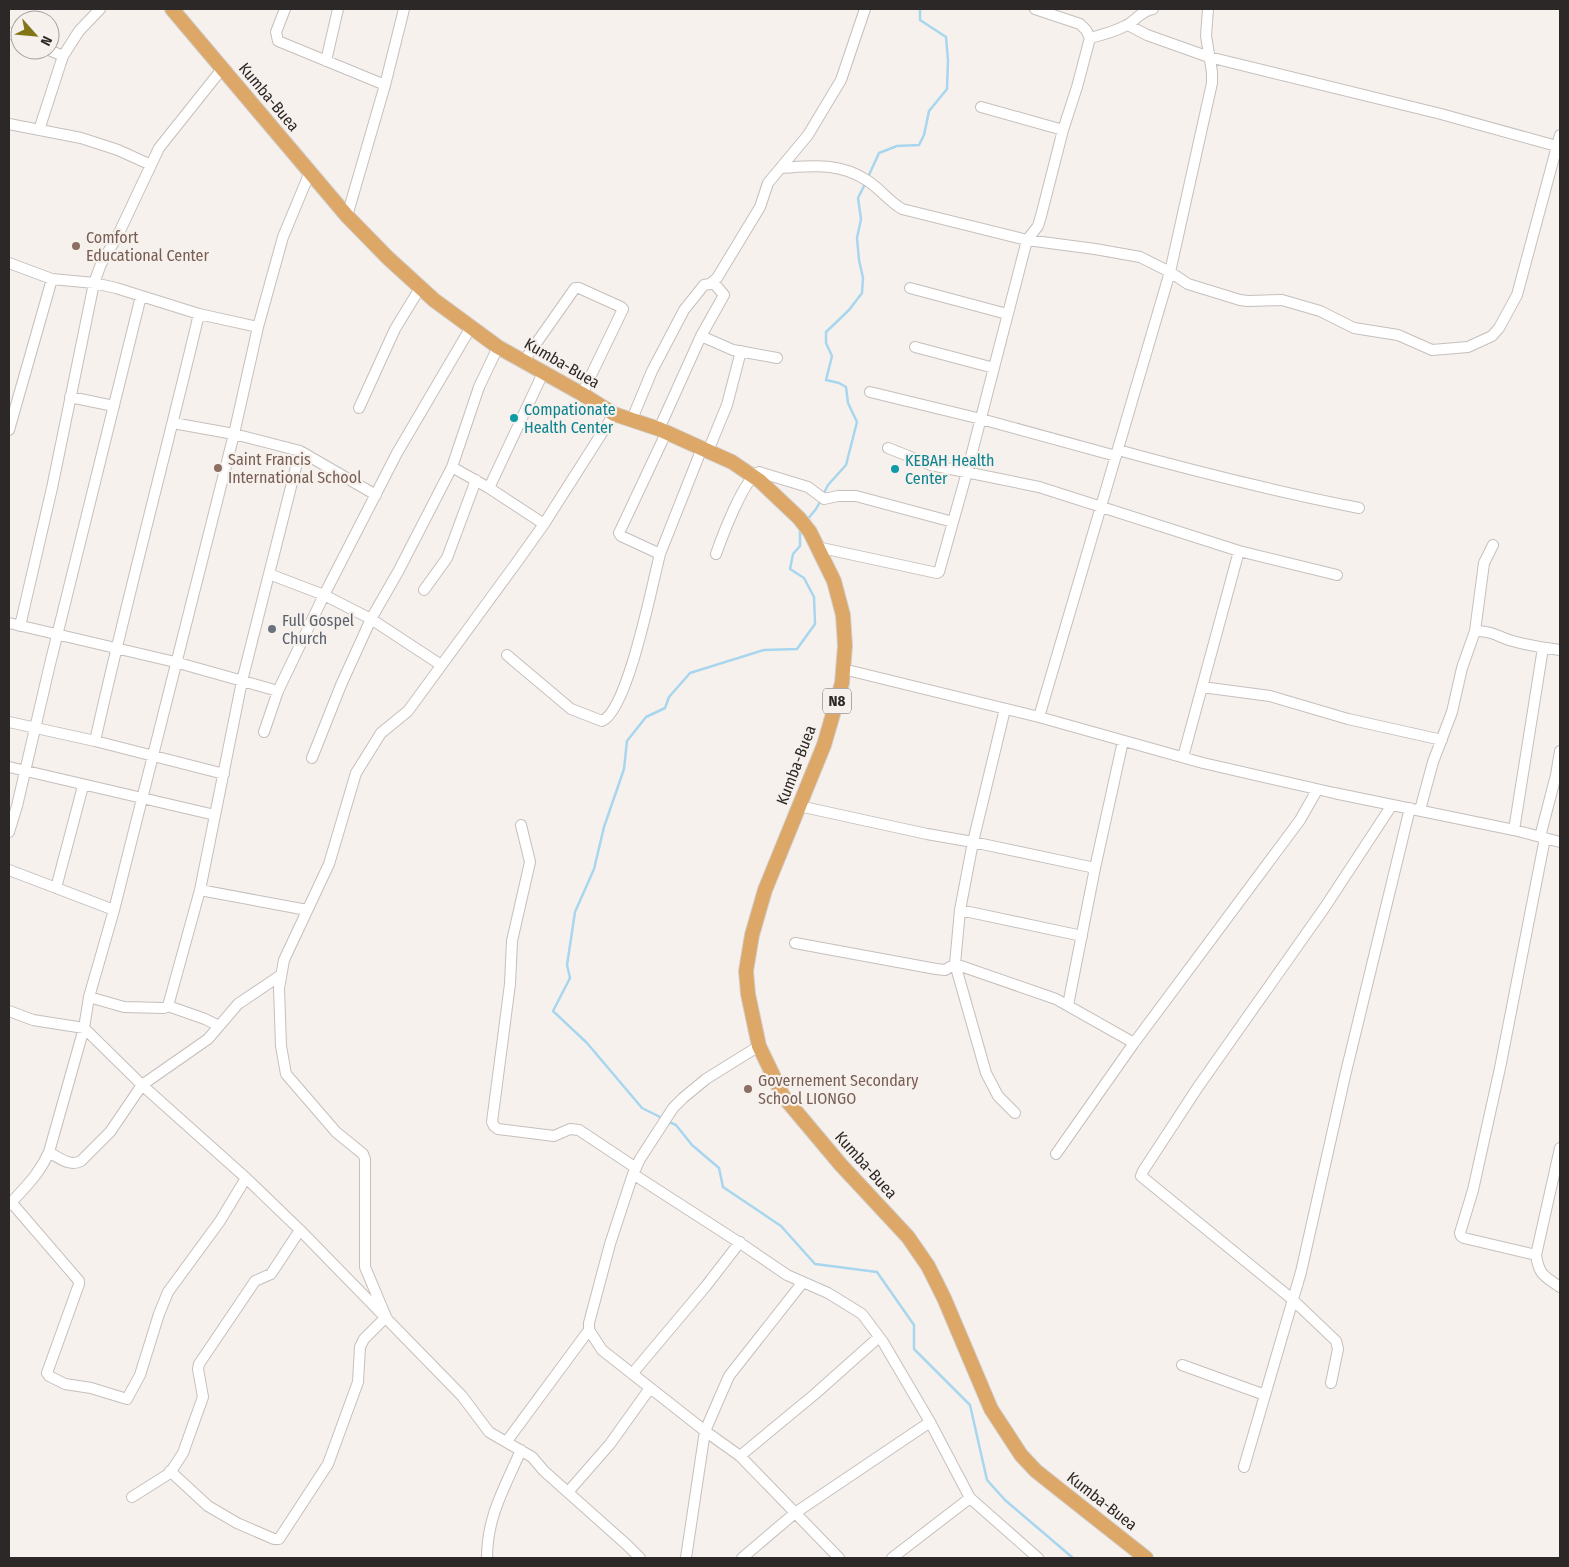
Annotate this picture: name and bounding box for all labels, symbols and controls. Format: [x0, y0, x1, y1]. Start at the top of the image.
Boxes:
north arrow [10, 10, 60, 60]
text: N [37, 33, 56, 48]
street label: Kumba-Buea [235, 59, 303, 135]
place label: Comfort Educational Center [86, 228, 209, 265]
marker: Comfort Educational Center [70, 240, 82, 252]
street label: Kumba-Buea [521, 334, 603, 392]
place label: Compationate Health Center [524, 400, 616, 437]
marker: Compationate Health Center [508, 412, 520, 424]
place label: Saint Francis International School [228, 450, 361, 487]
place label: KEBAH Health Center [905, 451, 995, 488]
marker: Saint Francis International School [212, 462, 224, 474]
marker: KEBAH Health Center [889, 463, 901, 475]
place label: Full Gospel Church [282, 611, 354, 648]
marker: Full Gospel Church [266, 623, 278, 635]
road number: N8 [823, 688, 851, 714]
street label: Kumba-Buea [772, 722, 820, 807]
place label: Governement Secondary School LIONGO [758, 1071, 919, 1108]
marker: Governement Secondary School LIONGO [742, 1083, 754, 1095]
street label: Kumba-Buea [831, 1128, 901, 1203]
street label: Kumba-Buea [1063, 1468, 1141, 1534]

